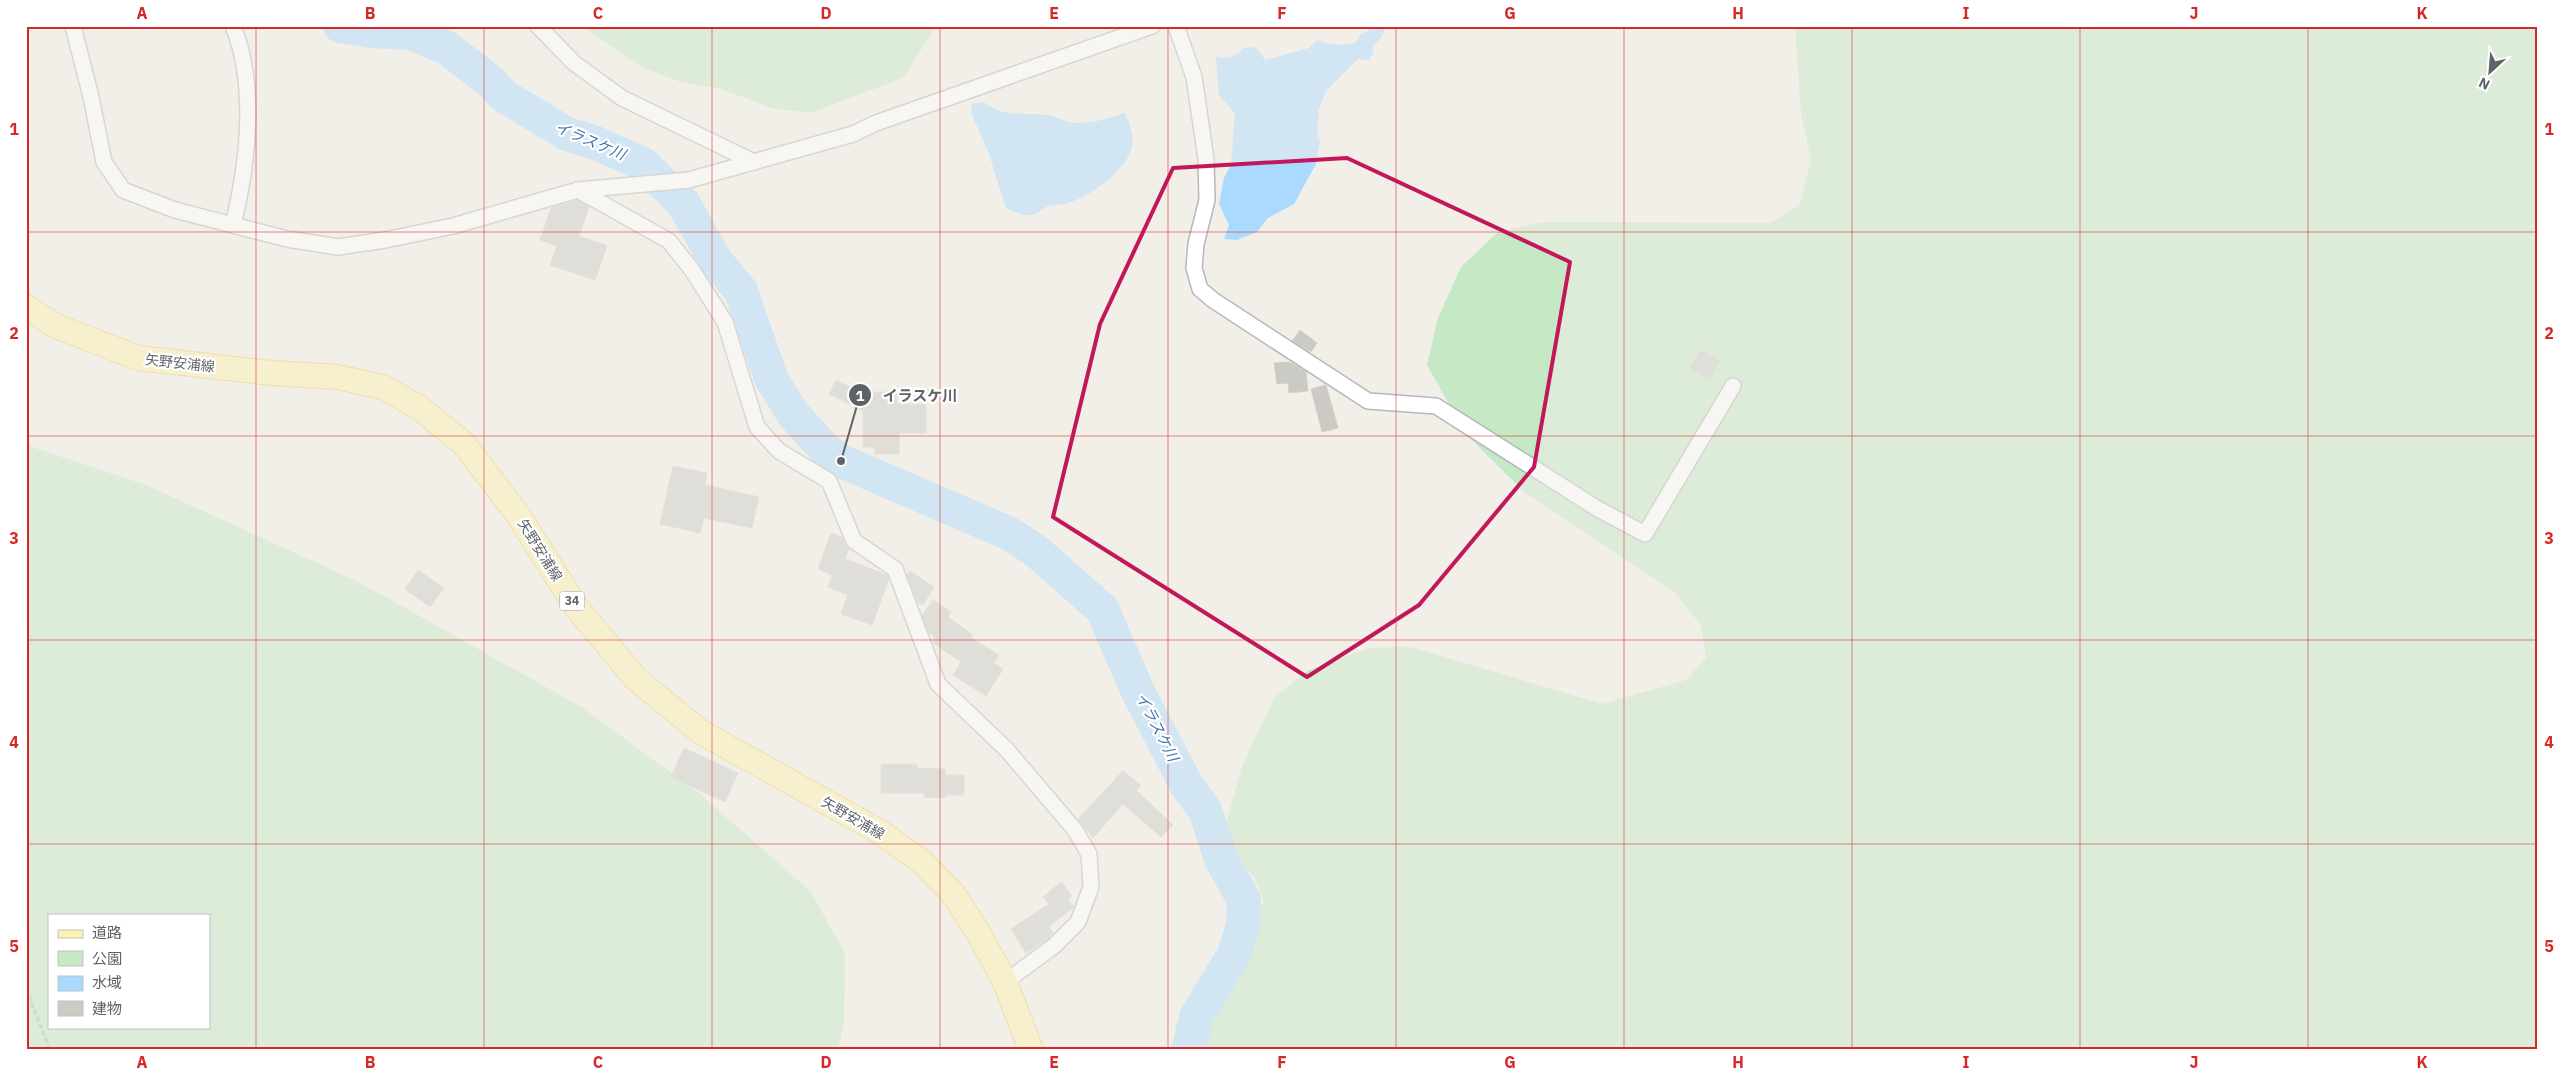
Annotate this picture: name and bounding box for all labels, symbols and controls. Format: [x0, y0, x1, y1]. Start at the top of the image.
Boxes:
text: A [137, 3, 148, 23]
text: B [365, 3, 376, 23]
text: C [593, 3, 603, 23]
text: D [820, 3, 832, 23]
text: E [1049, 3, 1059, 23]
text: F [1277, 3, 1287, 23]
text: G [1504, 3, 1516, 23]
text: H [1732, 3, 1744, 23]
text: I [1963, 3, 1970, 23]
text: J [2190, 3, 2198, 23]
text: K [2416, 3, 2428, 23]
north arrow [2466, 48, 2516, 98]
text: N [2476, 73, 2493, 94]
water label: イラスケ川 [552, 117, 630, 165]
text: 1 [9, 119, 19, 139]
text: 1 [2544, 119, 2554, 139]
text: 2 [9, 323, 19, 343]
text: 2 [2544, 323, 2554, 343]
street label: 矢野安浦線 [144, 350, 216, 376]
callout: イラスケ川 [847, 380, 967, 410]
text: 1 [855, 386, 865, 405]
text: イラスケ川 [883, 386, 957, 405]
street label: 矢野安浦線 [514, 516, 566, 584]
text: 3 [9, 528, 19, 548]
text: 3 [2544, 528, 2554, 548]
road number: 34 [560, 592, 584, 610]
water label: イラスケ川 [1132, 689, 1184, 766]
text: 4 [9, 732, 19, 752]
text: 4 [2544, 732, 2554, 752]
street label: 矢野安浦線 [818, 793, 888, 843]
legend [48, 914, 210, 1028]
text: 道路 [92, 923, 122, 942]
text: 5 [9, 936, 19, 956]
text: 5 [2544, 936, 2554, 956]
text: 公園 [92, 949, 122, 968]
text: 水域 [92, 973, 122, 992]
text: 建物 [92, 999, 122, 1018]
text: A [137, 1052, 148, 1072]
text: B [365, 1052, 376, 1072]
text: C [593, 1052, 603, 1072]
text: D [820, 1052, 832, 1072]
text: E [1049, 1052, 1059, 1072]
text: F [1277, 1052, 1287, 1072]
text: G [1504, 1052, 1516, 1072]
text: H [1732, 1052, 1744, 1072]
text: I [1963, 1052, 1970, 1072]
text: J [2190, 1052, 2198, 1072]
text: K [2416, 1052, 2428, 1072]

